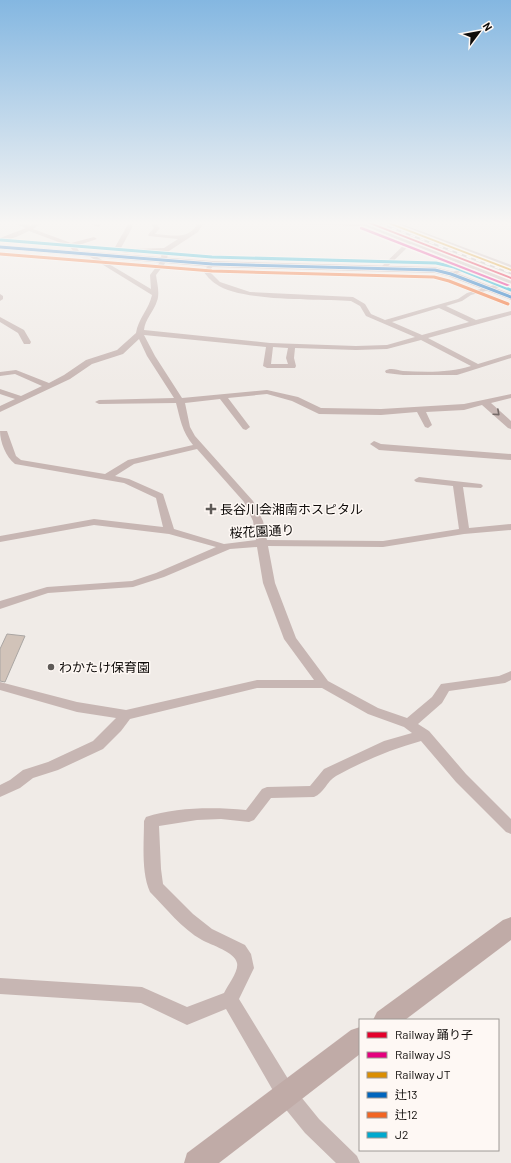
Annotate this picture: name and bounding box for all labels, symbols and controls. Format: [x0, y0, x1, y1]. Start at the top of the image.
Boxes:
north arrow [459, 12, 499, 52]
text: N [480, 20, 495, 33]
one-way arrow [492, 409, 500, 416]
place label: 長谷川会湘南ホスピタル [220, 501, 363, 517]
marker: 長谷川会湘南ホスピタル [205, 503, 217, 515]
street label: 桜花園通り [229, 521, 295, 541]
place label: わかたけ保育園 [59, 659, 150, 675]
marker: わかたけ保育園 [46, 662, 56, 672]
legend [359, 1019, 499, 1151]
text: Railway 踊り子 [395, 1027, 473, 1041]
text: Railway JS [395, 1047, 451, 1061]
text: Railway JT [395, 1067, 451, 1081]
text: 辻13 [395, 1087, 417, 1101]
text: 辻12 [395, 1107, 418, 1121]
text: J2 [395, 1127, 408, 1141]

